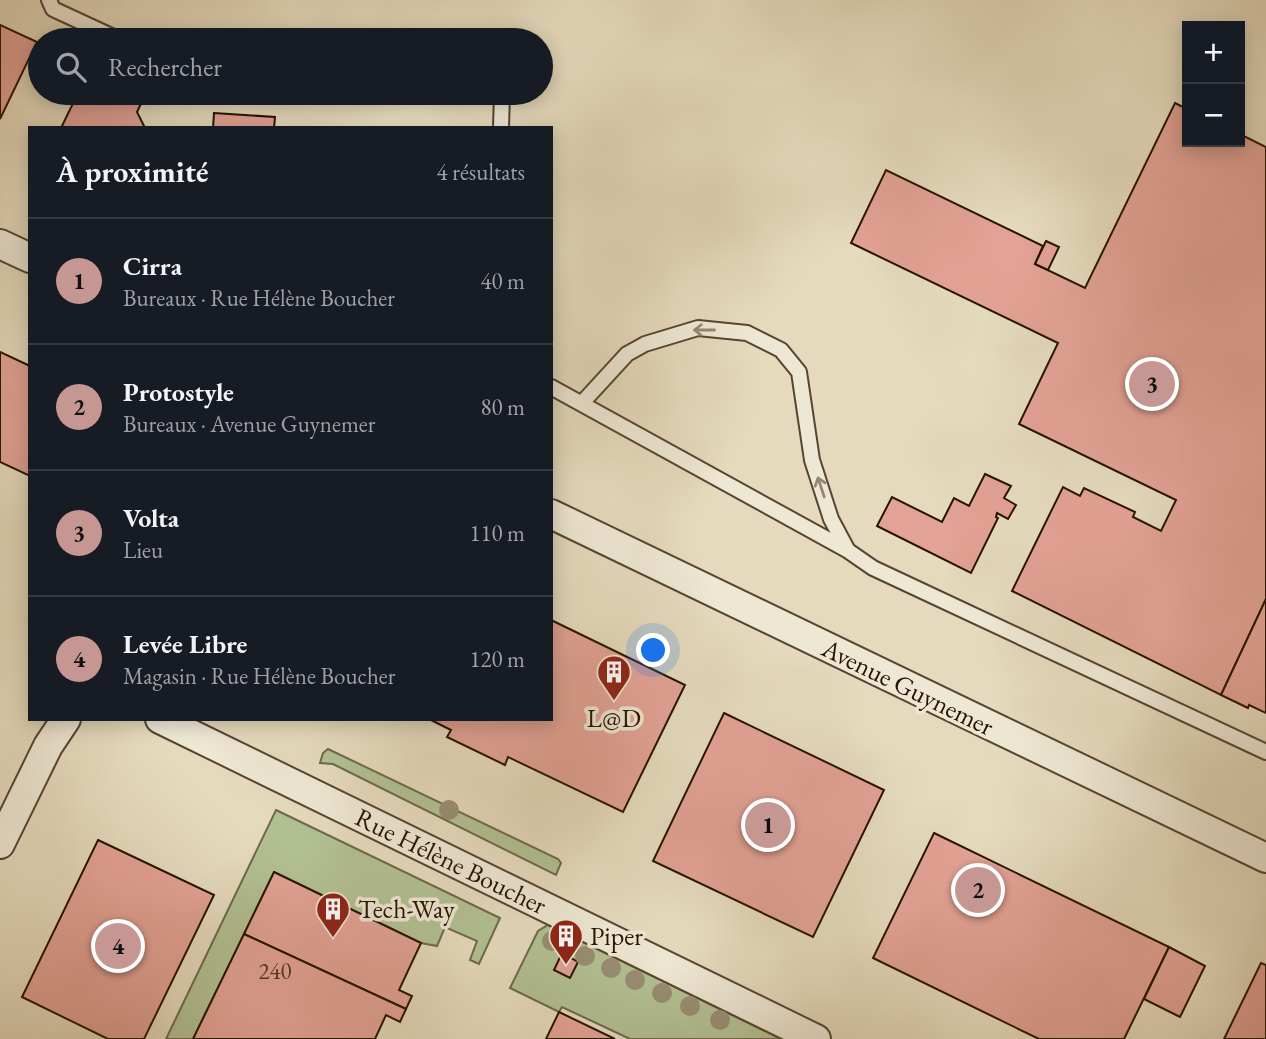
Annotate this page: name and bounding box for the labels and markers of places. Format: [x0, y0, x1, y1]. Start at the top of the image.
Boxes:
pin: 3 [1129, 358, 1175, 410]
building icon: L@D [595, 653, 633, 702]
place label: L@D [587, 701, 641, 735]
pin: 1 [745, 799, 791, 851]
pin: 2 [955, 864, 1001, 916]
building icon: Tech-Way [314, 890, 352, 939]
place label: Tech-Way [358, 892, 455, 926]
building icon: Piper [547, 917, 585, 966]
place label: Piper [590, 919, 643, 953]
pin: 4 [95, 920, 141, 972]

